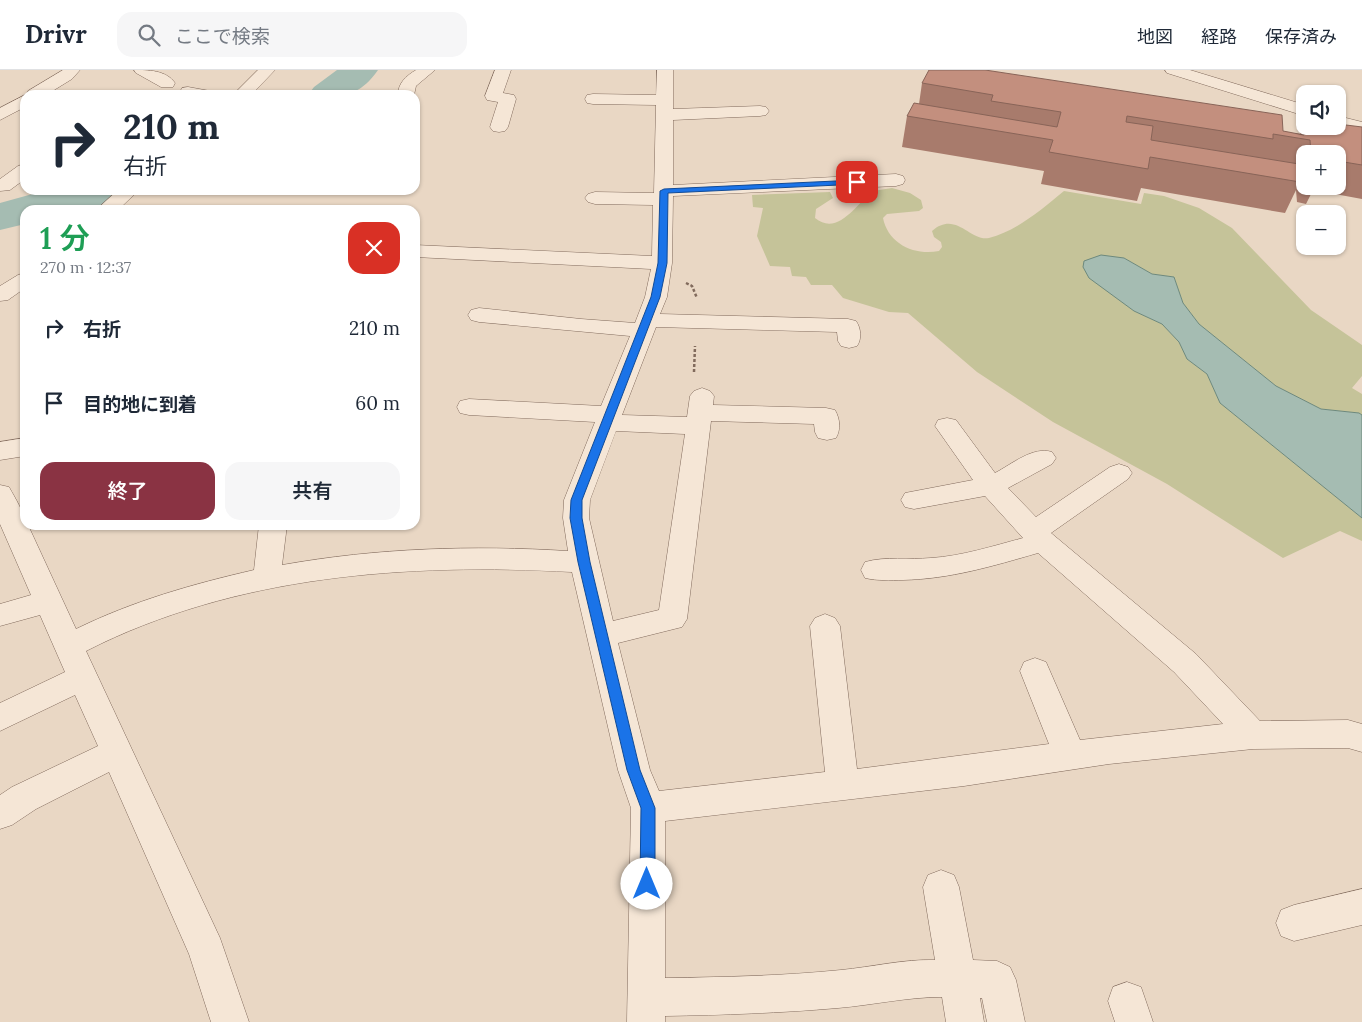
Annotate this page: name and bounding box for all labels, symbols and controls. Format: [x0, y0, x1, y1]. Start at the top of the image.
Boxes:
search box [117, 12, 467, 57]
text: Drivr [25, 19, 87, 50]
icon: search [135, 21, 163, 49]
text: ここで検索 [175, 24, 270, 48]
text: 地図 [1137, 25, 1173, 48]
text: 経路 [1201, 25, 1237, 48]
text: 保存済み [1265, 25, 1337, 48]
map controls [1296, 85, 1346, 255]
button: sound [1296, 85, 1346, 135]
text: 210 m [123, 104, 220, 149]
icon: right [40, 110, 105, 175]
button: + [1296, 145, 1346, 195]
text: 右折 [123, 152, 167, 180]
pin [836, 161, 878, 203]
icon: arrive [843, 168, 871, 196]
button: − [1296, 205, 1346, 255]
text: 1 分 [40, 219, 90, 257]
button: close [348, 222, 400, 274]
text: 270 m · 12:37 [40, 257, 131, 277]
icon: right [40, 314, 68, 342]
text: 210 m [349, 316, 400, 340]
text: 右折 [83, 317, 121, 341]
icon: arrive [40, 389, 68, 417]
text: 60 m [355, 391, 400, 415]
text: 目的地に到着 [83, 392, 197, 416]
button: 終了 [40, 462, 215, 520]
button: 共有 [225, 462, 400, 520]
position arrow [620, 857, 672, 909]

